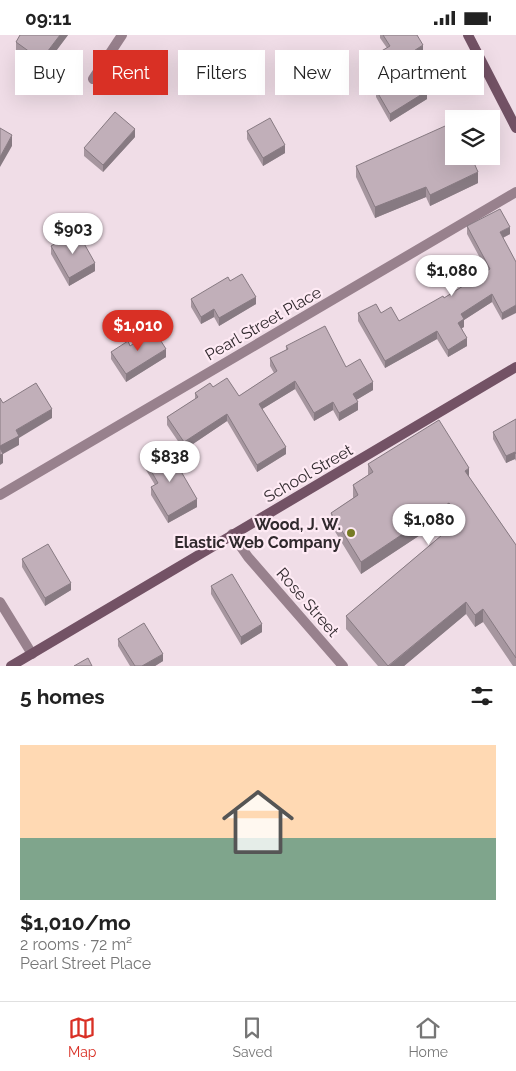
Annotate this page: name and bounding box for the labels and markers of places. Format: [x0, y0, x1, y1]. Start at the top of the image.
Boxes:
pin: $903 [43, 213, 103, 255]
pin: $1,080 [411, 255, 493, 297]
pin: $1,010 [97, 309, 179, 352]
pin: $838 [140, 441, 200, 483]
pin: $1,080 [388, 503, 470, 546]
place label: Wood, J. W. Elastic Web Company [174, 515, 341, 552]
marker: Wood, J. W. Elastic Web Company [345, 527, 357, 539]

